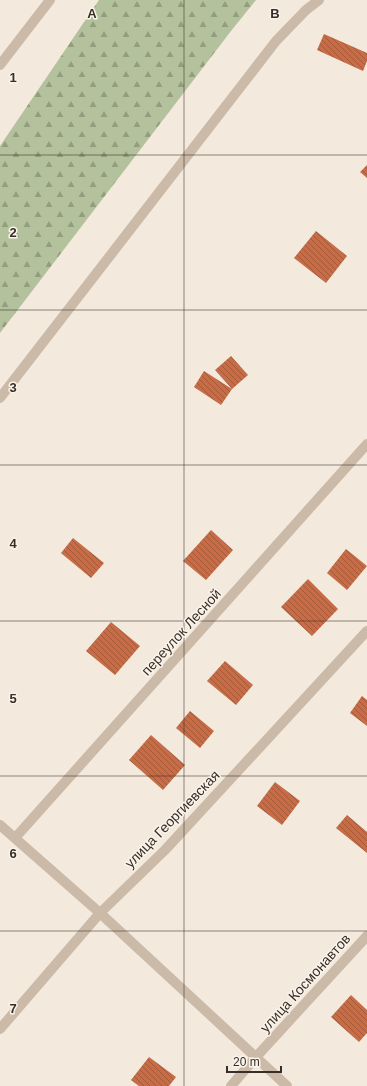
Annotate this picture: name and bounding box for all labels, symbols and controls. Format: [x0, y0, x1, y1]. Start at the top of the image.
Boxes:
text: A [87, 6, 97, 21]
text: B [270, 6, 280, 21]
text: 1 [9, 70, 17, 85]
text: 2 [9, 225, 17, 240]
text: 3 [9, 380, 17, 395]
text: 4 [9, 536, 17, 551]
street label: переулок Лесной [138, 585, 224, 679]
text: 5 [9, 691, 17, 706]
street label: улица Георгиевская [121, 767, 223, 871]
text: 6 [9, 846, 17, 861]
street label: улица Космонавтов [257, 931, 353, 1035]
text: 7 [9, 1001, 17, 1016]
scale bar [227, 1048, 281, 1074]
text: 20 m [233, 1055, 260, 1069]

